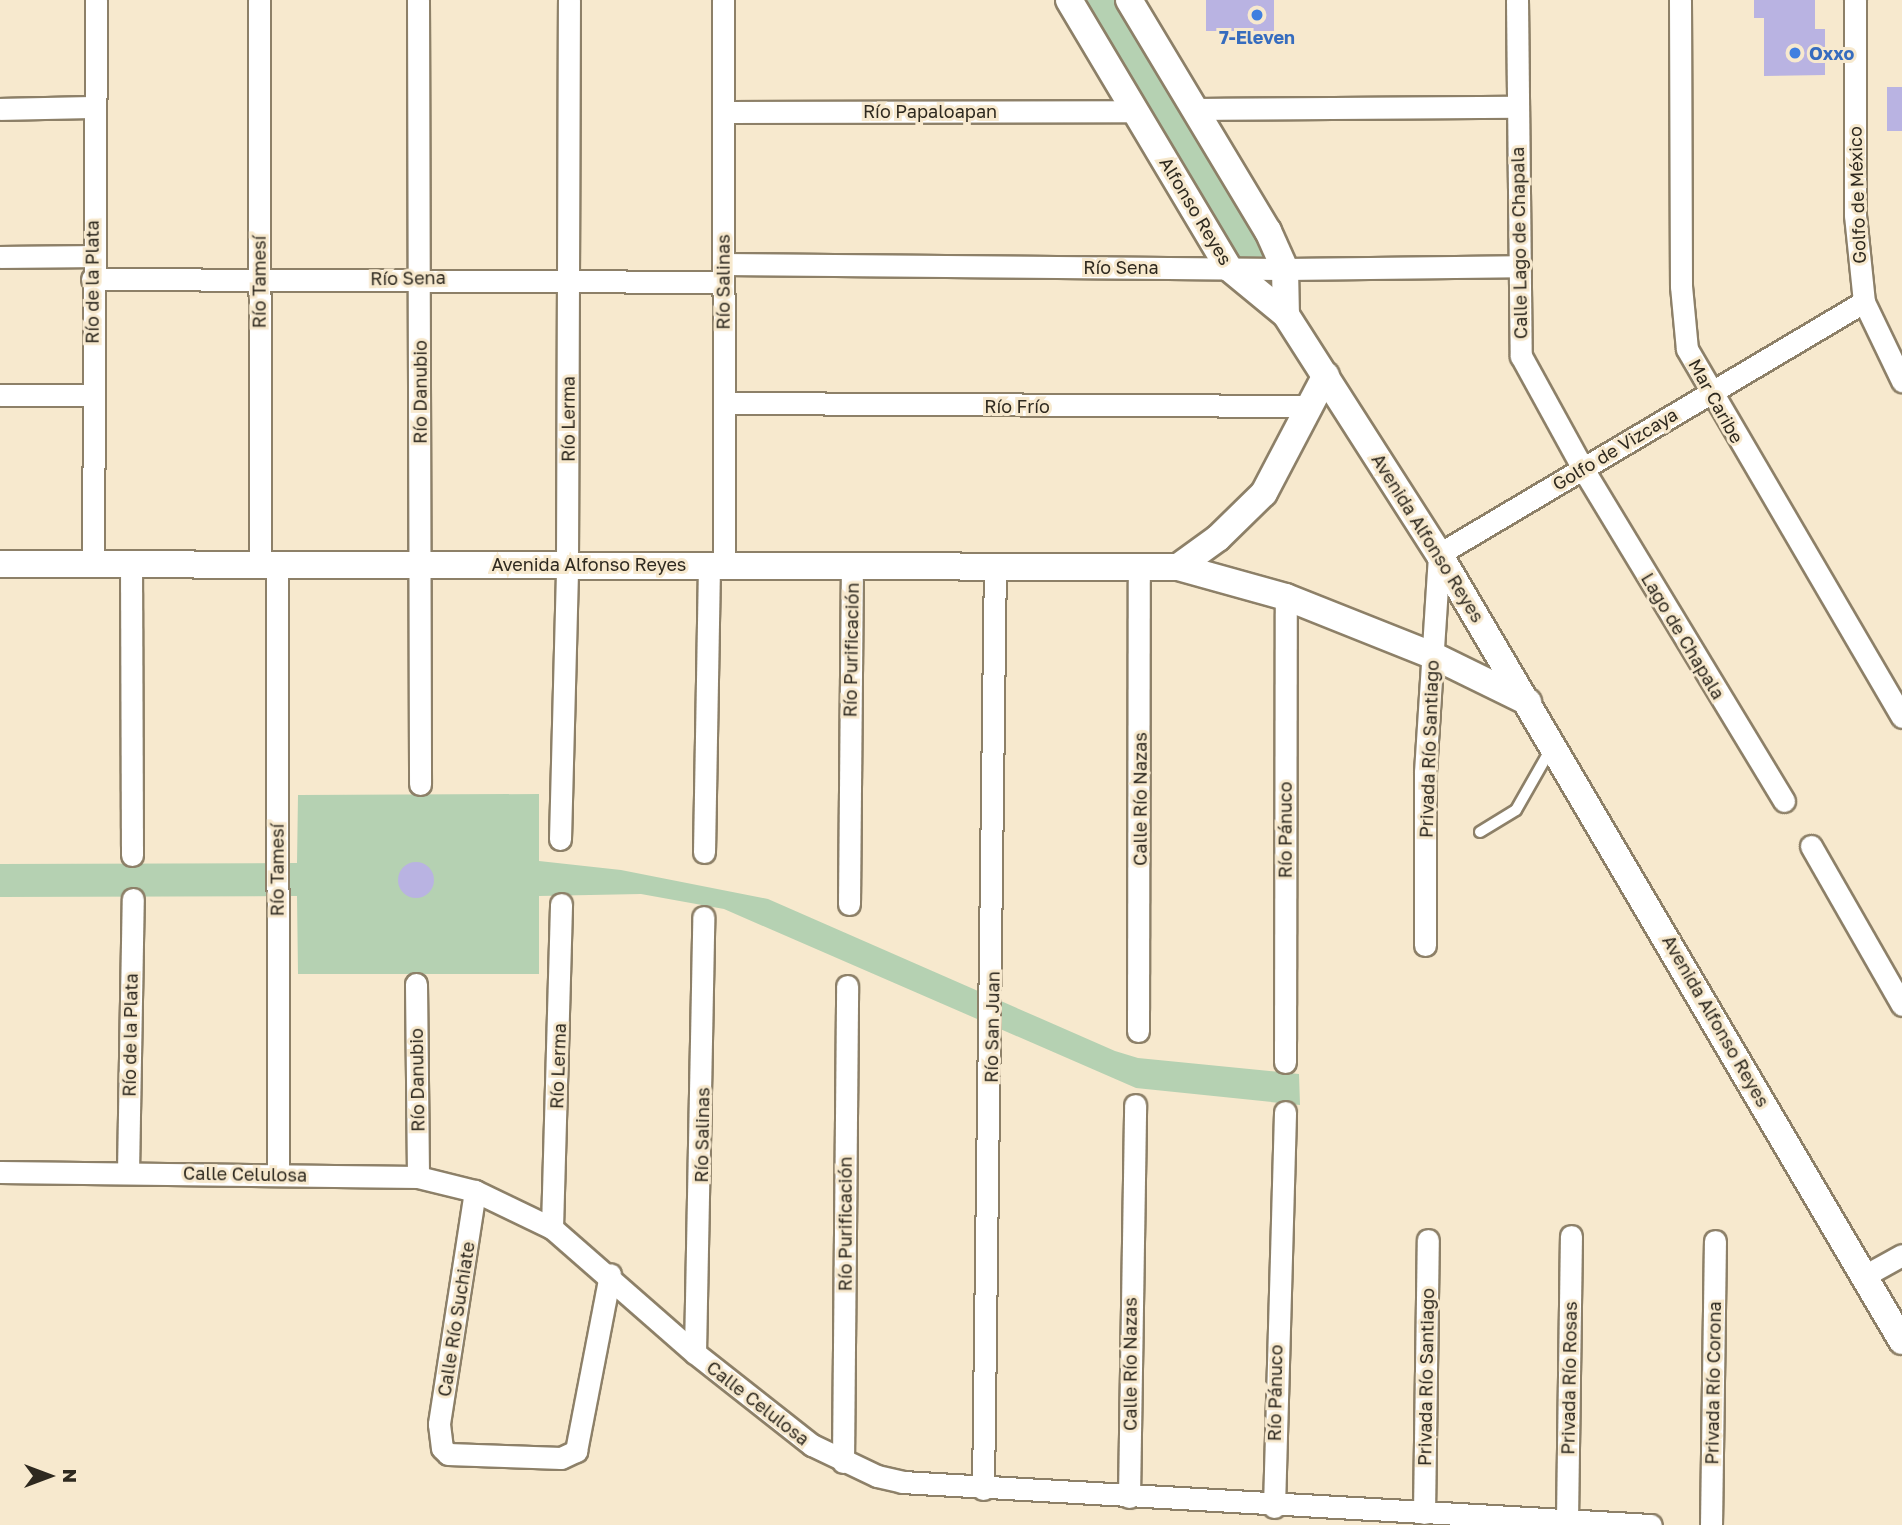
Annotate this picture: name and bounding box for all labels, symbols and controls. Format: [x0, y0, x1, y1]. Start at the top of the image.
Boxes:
marker: 7-Eleven [1249, 7, 1265, 23]
place label: 7-Eleven [1219, 26, 1295, 48]
place label: Oxxo [1809, 42, 1854, 64]
marker: Oxxo [1787, 45, 1803, 61]
street label: Río Papaloapan [863, 100, 997, 122]
street label: Golfo de México [1844, 126, 1870, 264]
street label: Calle Lago de Chapala [1507, 147, 1531, 339]
street label: Alfonso Reyes [1155, 153, 1237, 269]
street label: Río de la Plata [81, 220, 103, 344]
street label: Río Salinas [712, 234, 734, 330]
street label: Río Tamesí [248, 236, 270, 328]
street label: Río Sena [1083, 256, 1159, 278]
street label: Río Sena [370, 267, 446, 289]
street label: Río Danubio [409, 340, 431, 444]
street label: Mar Caribe [1684, 355, 1748, 447]
street label: Río Lerma [557, 376, 579, 462]
street label: Río Frío [984, 395, 1050, 417]
street label: Golfo de Vizcaya [1549, 403, 1681, 495]
street label: Avenida Alfonso Reyes [1367, 450, 1489, 626]
street label: Avenida Alfonso Reyes [492, 553, 686, 575]
street label: Lago de Chapala [1637, 569, 1729, 703]
street label: Río Purificación [839, 582, 863, 718]
street label: Privada Río Santiago [1415, 660, 1443, 838]
street label: Calle Río Nazas [1129, 732, 1151, 866]
street label: Río Pánuco [1274, 782, 1296, 878]
street label: Río Tamesí [266, 824, 288, 916]
street label: Avenida Alfonso Reyes [1658, 931, 1774, 1111]
street label: Río San Juan [980, 971, 1004, 1083]
street label: Río de la Plata [118, 973, 142, 1097]
street label: Río Lerma [546, 1023, 570, 1109]
street label: Río Danubio [405, 1028, 429, 1132]
street label: Río Salinas [690, 1087, 714, 1183]
street label: Río Purificación [834, 1157, 856, 1291]
street label: Calle Celulosa [183, 1162, 307, 1186]
street label: Calle Río Suchiate [433, 1240, 479, 1398]
street label: Privada Río Santiago [1414, 1288, 1438, 1466]
street label: Calle Río Nazas [1119, 1297, 1141, 1431]
street label: Privada Río Rosas [1557, 1301, 1581, 1455]
street label: Privada Río Corona [1701, 1301, 1725, 1465]
street label: Río Pánuco [1263, 1344, 1287, 1442]
street label: Calle Celulosa [702, 1356, 814, 1450]
north arrow [14, 1441, 84, 1511]
text: N [59, 1469, 82, 1483]

